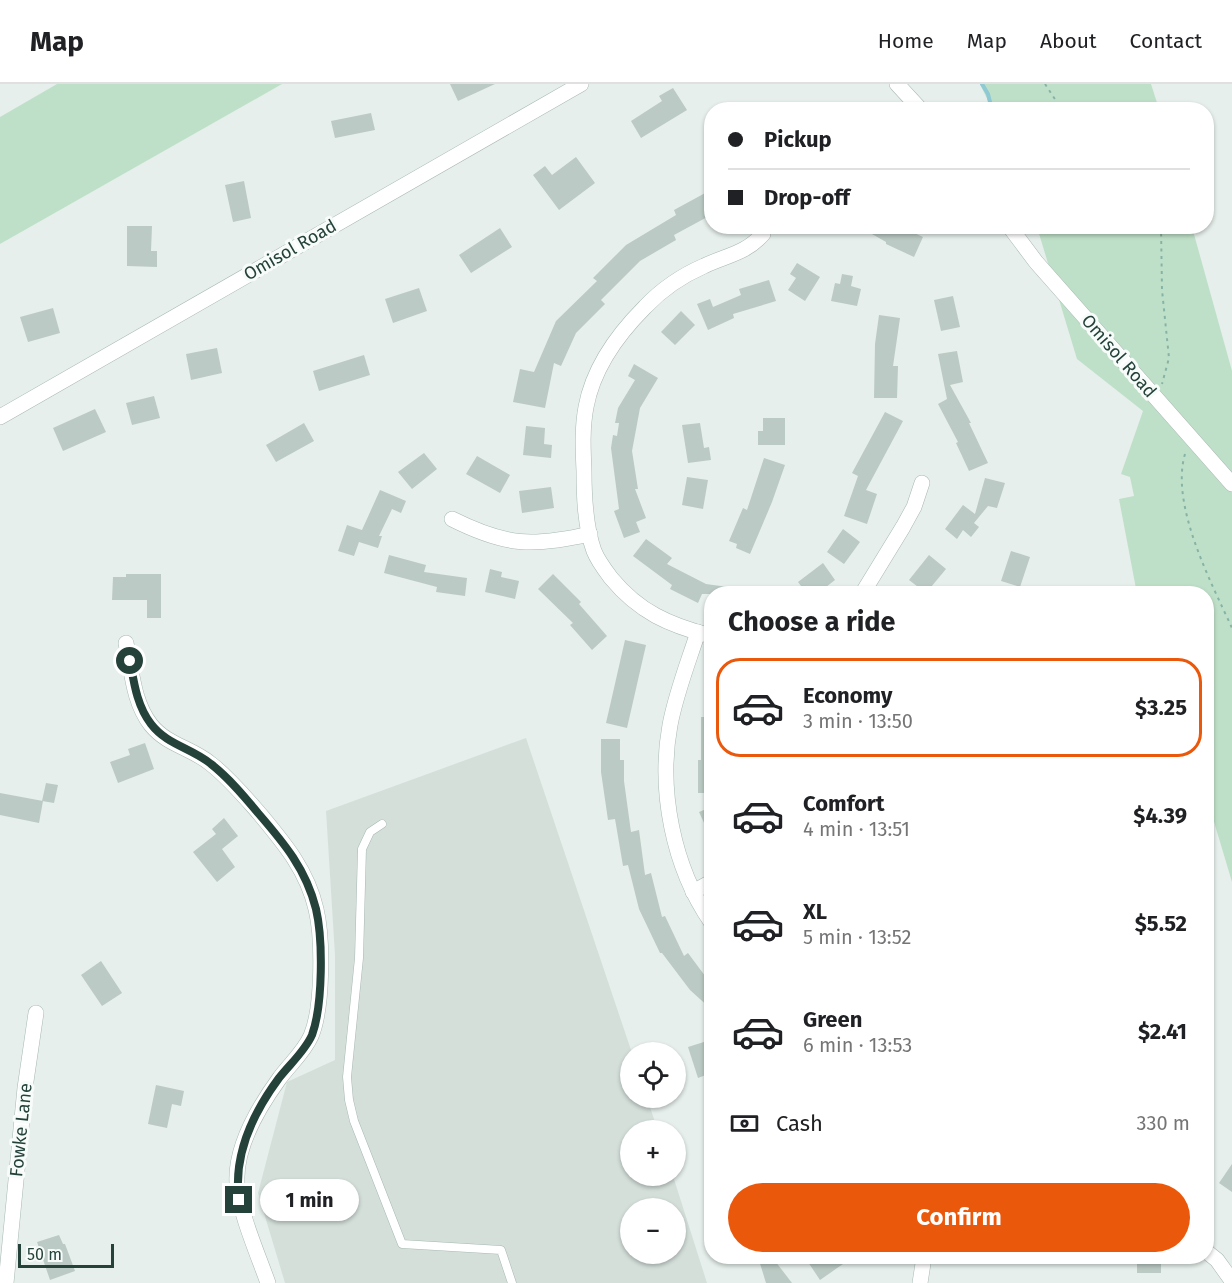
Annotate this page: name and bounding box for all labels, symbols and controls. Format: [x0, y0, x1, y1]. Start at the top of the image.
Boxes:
text: Map [30, 25, 84, 58]
text: Home [878, 28, 934, 54]
text: Map [967, 28, 1007, 54]
text: About [1040, 28, 1097, 54]
text: Contact [1130, 28, 1202, 54]
text: Pickup [764, 126, 832, 153]
text: Drop-off [764, 184, 850, 211]
street label: Omisol Road [240, 215, 340, 285]
street label: Omisol Road [1077, 310, 1161, 402]
text: Choose a ride [728, 606, 895, 638]
route start [116, 647, 143, 674]
icon: car [731, 681, 785, 735]
text: Economy [803, 682, 892, 709]
text: $3.25 [1135, 694, 1187, 721]
text: 3 min · 13:50 [803, 709, 913, 733]
icon: car [731, 789, 785, 843]
text: Comfort [803, 790, 884, 817]
text: $4.39 [1133, 802, 1187, 829]
text: 4 min · 13:51 [803, 817, 910, 841]
icon: car [731, 897, 785, 951]
text: XL [803, 898, 827, 925]
text: $5.52 [1135, 910, 1187, 937]
text: 5 min · 13:52 [803, 925, 911, 949]
icon: car [731, 1005, 785, 1059]
text: Green [803, 1006, 862, 1033]
text: $2.41 [1138, 1018, 1187, 1045]
text: 6 min · 13:53 [803, 1033, 912, 1057]
map controls [620, 1042, 686, 1264]
button: locate [620, 1042, 686, 1108]
street label: Fowke Lane [5, 1082, 37, 1178]
icon: cash [728, 1107, 761, 1140]
text: Cash [776, 1110, 823, 1137]
text: 330 m [1136, 1111, 1190, 1135]
button: + [620, 1120, 686, 1186]
callout: 1 min [260, 1179, 359, 1221]
button: Confirm [728, 1183, 1190, 1252]
route end [225, 1186, 252, 1213]
text: 1 min [285, 1188, 334, 1212]
button: − [620, 1198, 686, 1264]
scale bar [18, 1241, 114, 1268]
text: 50 m [27, 1245, 62, 1264]

